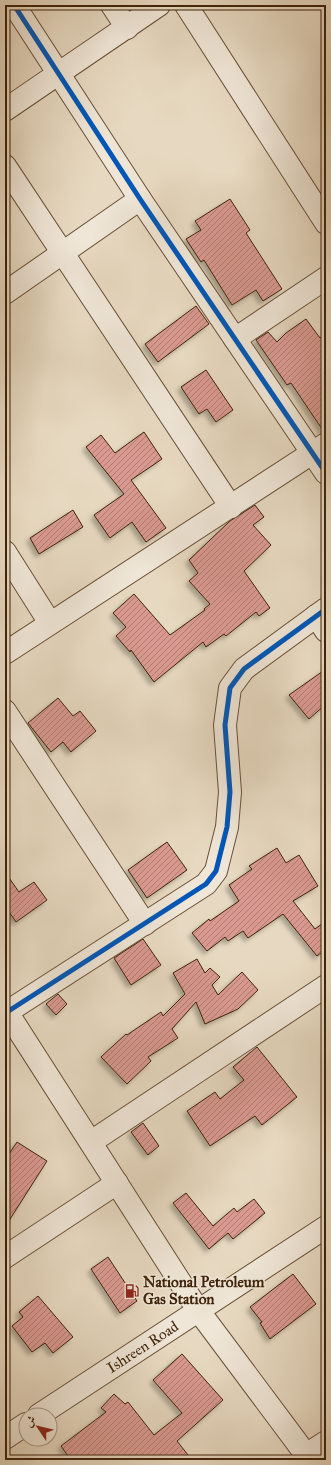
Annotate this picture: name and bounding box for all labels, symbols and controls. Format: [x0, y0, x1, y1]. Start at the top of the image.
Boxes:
place label: National Petroleum Gas Station [143, 1273, 265, 1308]
fuel station icon: National Petroleum Gas Station [124, 1283, 140, 1299]
street label: Ishreen Road [104, 1317, 182, 1377]
north arrow [18, 1407, 58, 1447]
text: ش [22, 1413, 39, 1430]

